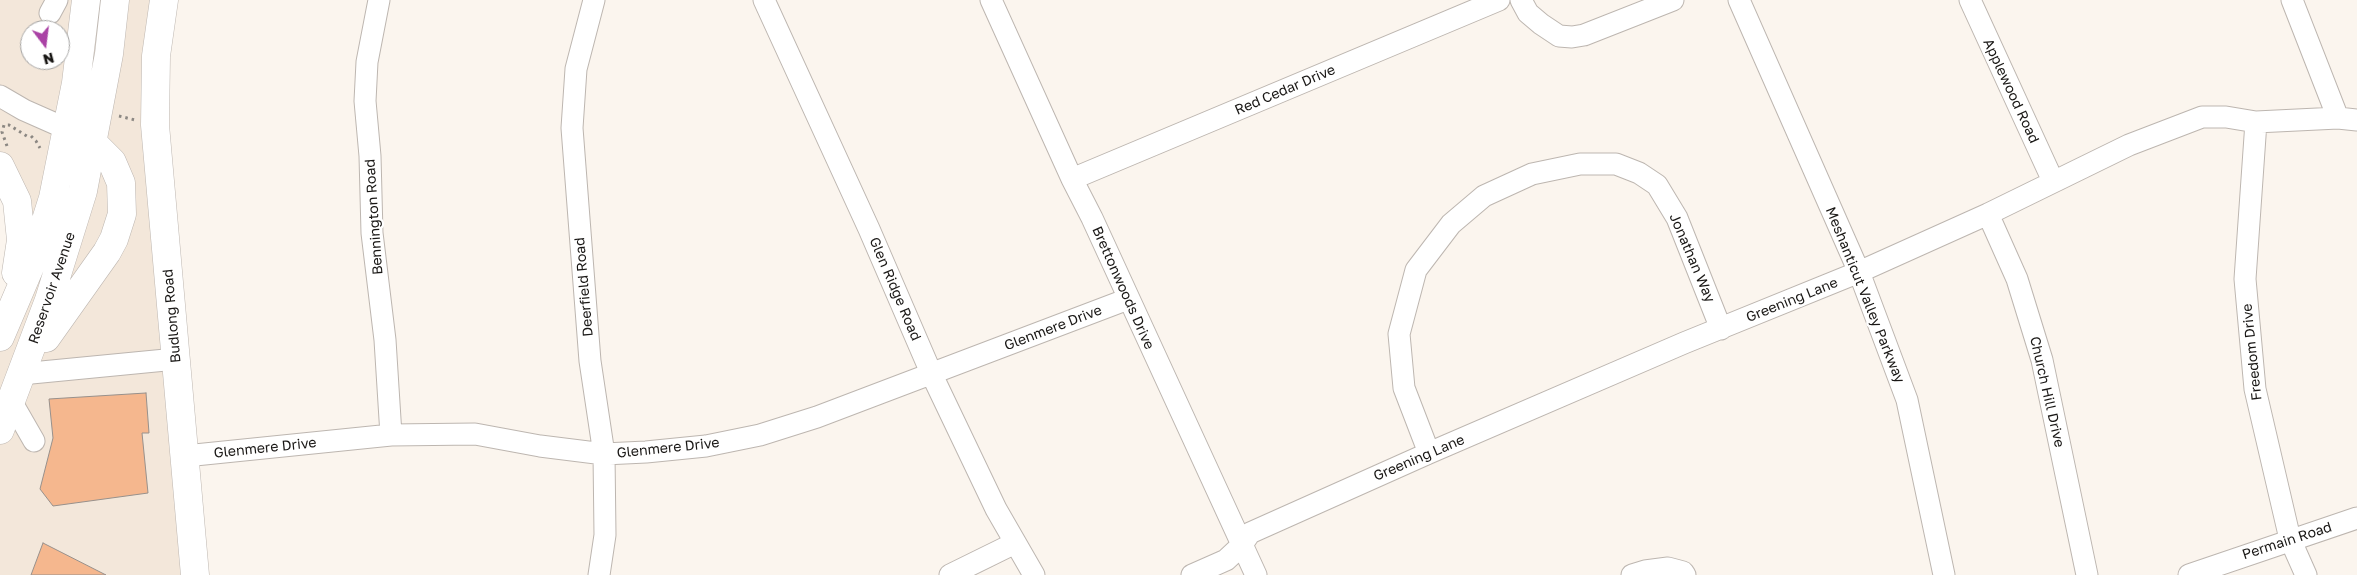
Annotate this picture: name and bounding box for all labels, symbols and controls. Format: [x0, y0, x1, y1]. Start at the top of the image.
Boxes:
north arrow [20, 20, 70, 70]
street label: Applewood Road [1979, 36, 2043, 146]
text: N [41, 49, 56, 69]
street label: Red Cedar Drive [1232, 61, 1338, 119]
street label: Bennington Road [362, 159, 386, 275]
street label: Meshanticut Valley Parkway [1822, 204, 1908, 386]
street label: Jonathan Way [1666, 211, 1718, 305]
street label: Brettonwoods Drive [1088, 224, 1158, 352]
street label: Reservoir Avenue [25, 230, 79, 346]
street label: Glen Ridge Road [866, 235, 924, 343]
street label: Deerfield Road [571, 237, 597, 337]
street label: Budlong Road [160, 268, 184, 364]
street label: Greening Lane [1744, 274, 1840, 326]
street label: Glenmere Drive [1002, 302, 1104, 354]
street label: Freedom Drive [2239, 303, 2265, 401]
street label: Church Hill Drive [2026, 335, 2068, 449]
street label: Greening Lane [1371, 431, 1467, 485]
street label: Glenmere Drive [213, 434, 317, 462]
street label: Glenmere Drive [616, 434, 720, 462]
street label: Permain Road [2240, 519, 2334, 563]

